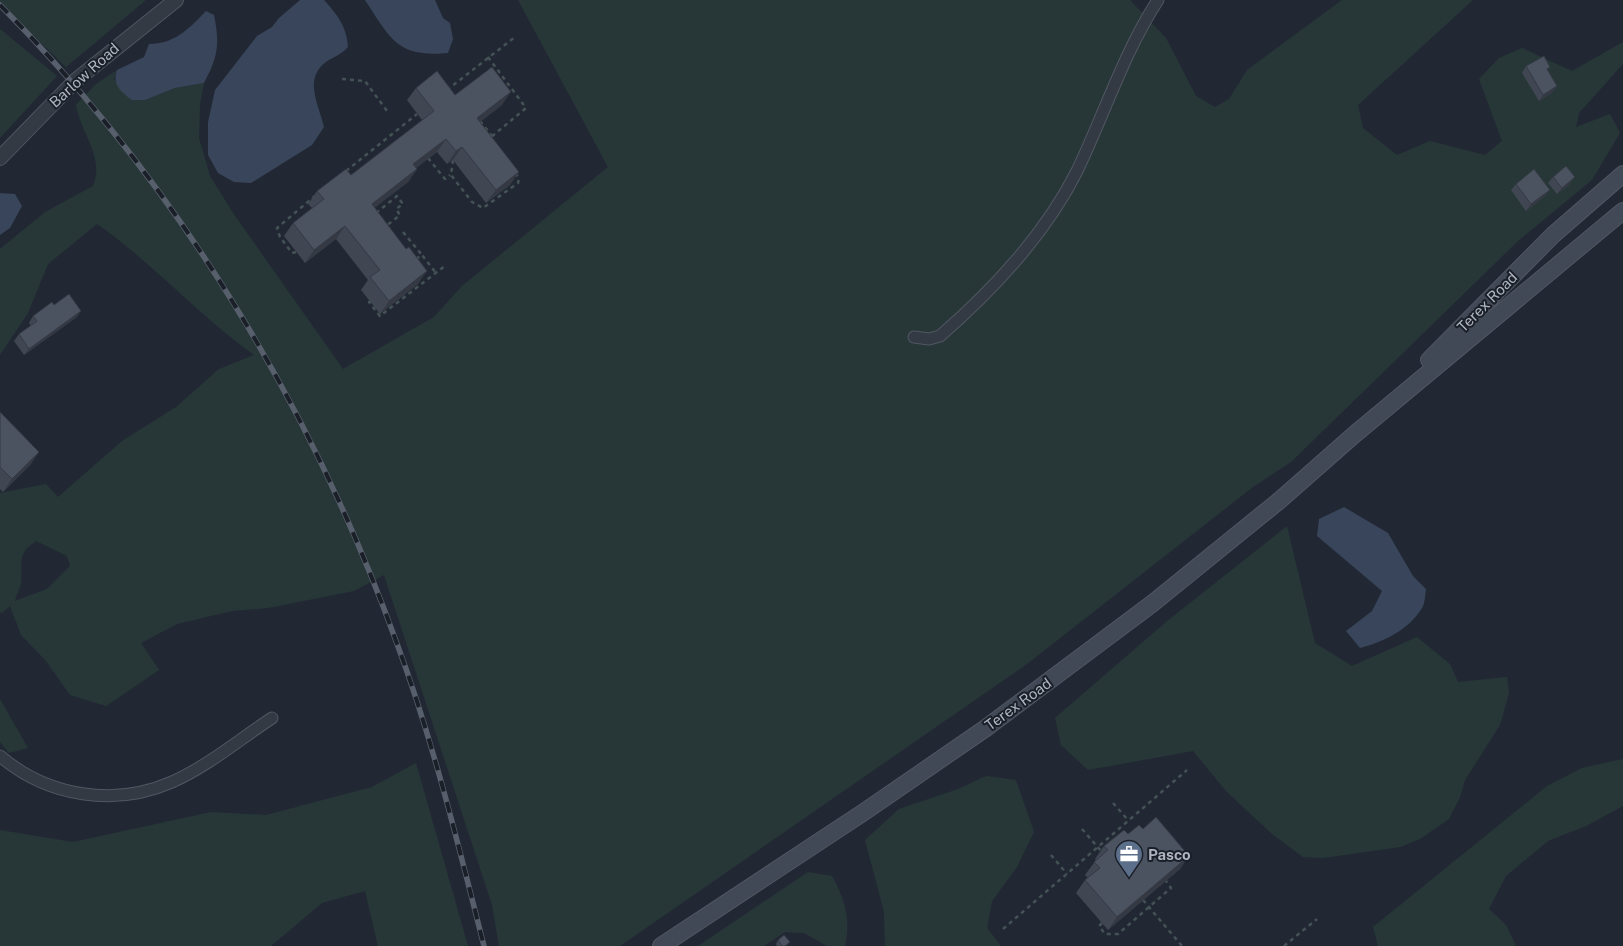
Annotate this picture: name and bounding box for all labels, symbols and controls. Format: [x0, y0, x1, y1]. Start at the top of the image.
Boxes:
street label: Barlow Road [46, 39, 122, 111]
street label: Terex Road [1454, 269, 1520, 335]
street label: Terex Road [982, 674, 1054, 734]
office icon: Pasco [1114, 839, 1144, 878]
place label: Pasco [1148, 846, 1191, 863]

